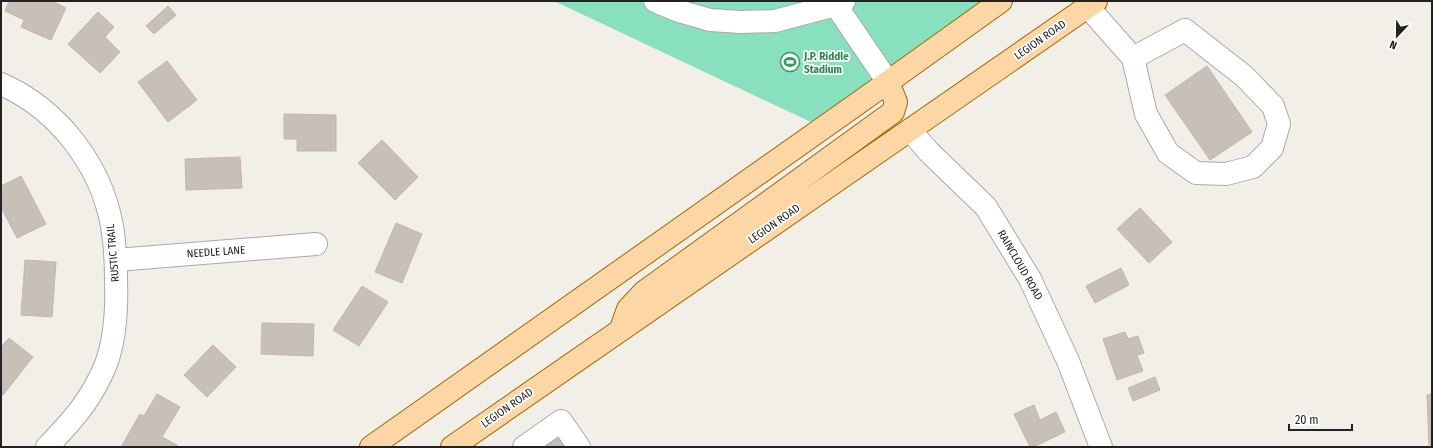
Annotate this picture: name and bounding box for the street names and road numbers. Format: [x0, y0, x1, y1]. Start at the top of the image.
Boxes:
street label: LEGION ROAD [1012, 17, 1068, 63]
street label: LEGION ROAD [746, 201, 802, 247]
street label: RUSTIC TRAIL [104, 223, 122, 283]
street label: RAINCLOUD ROAD [995, 228, 1045, 302]
street label: NEEDLE LANE [186, 243, 246, 261]
street label: LEGION ROAD [479, 385, 535, 431]

